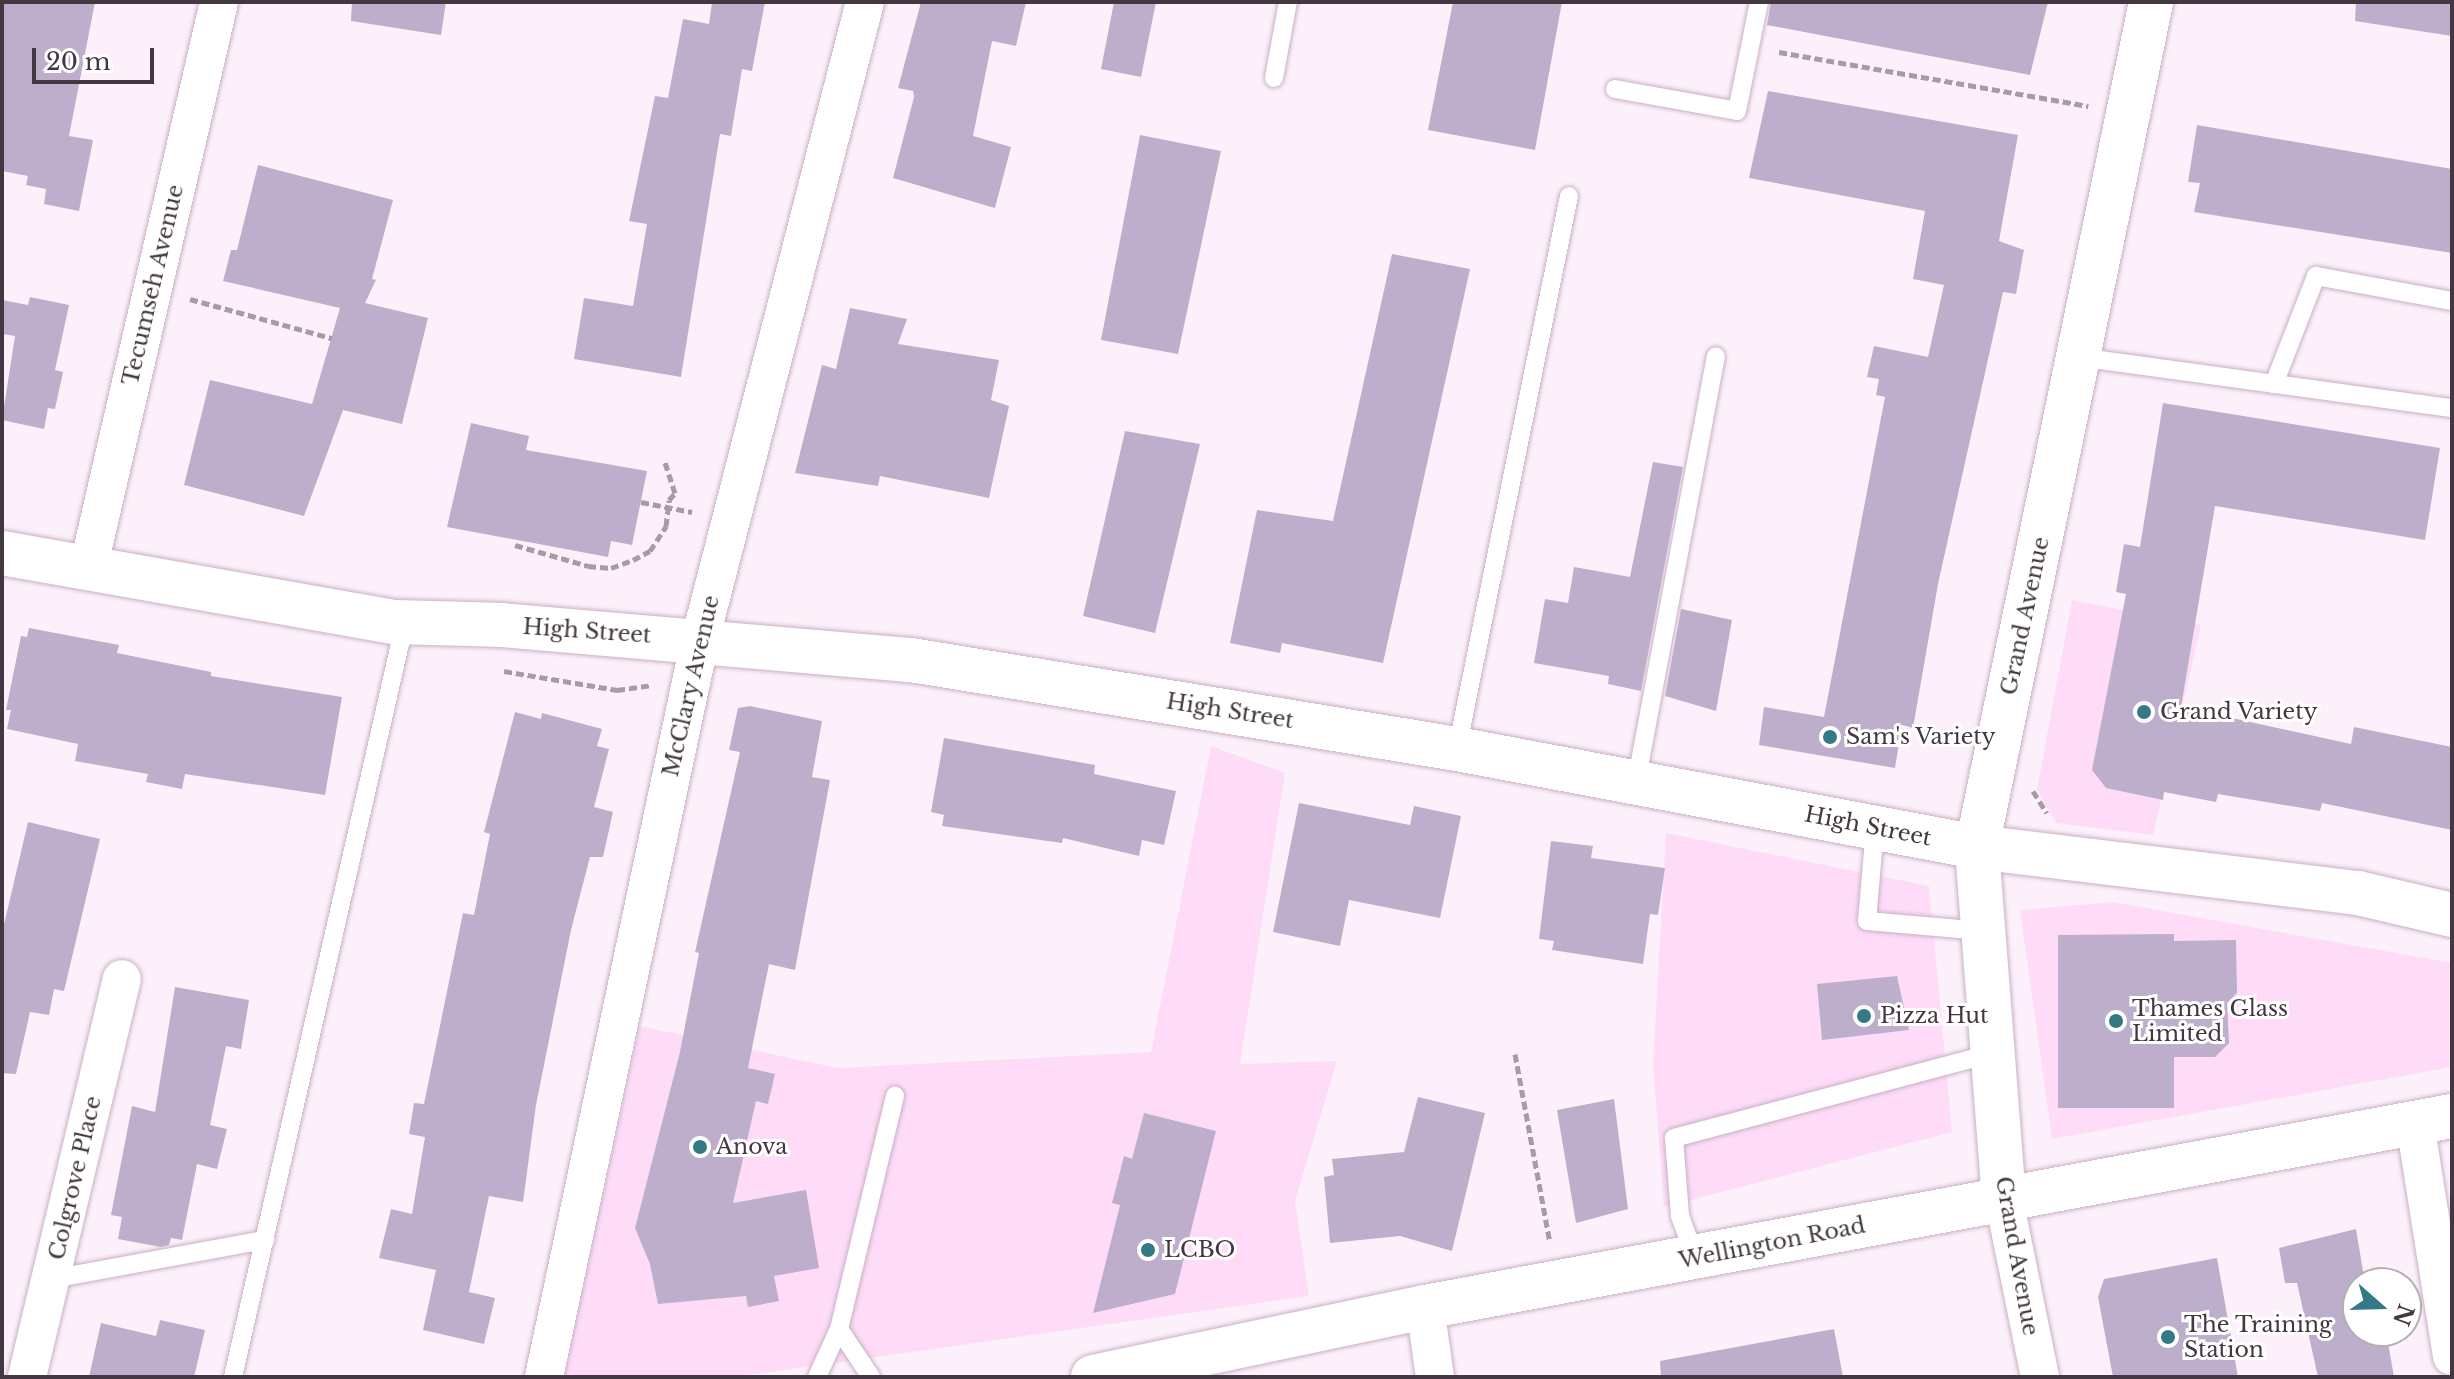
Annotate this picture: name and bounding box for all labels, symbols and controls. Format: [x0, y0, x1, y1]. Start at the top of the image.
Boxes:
scale bar [36, 32, 158, 82]
text: 20 m [46, 47, 111, 76]
street label: Tecumseh Avenue [117, 182, 189, 388]
street label: Grand Avenue [1995, 534, 2055, 698]
street label: McClary Avenue [657, 592, 725, 780]
street label: High Street [522, 613, 652, 649]
street label: High Street [1164, 688, 1296, 734]
place label: Grand Variety [2160, 699, 2318, 725]
marker: Grand Variety [2135, 703, 2153, 721]
place label: Sam's Variety [1846, 724, 1997, 750]
marker: Sam's Variety [1821, 728, 1839, 746]
street label: High Street [1802, 801, 1934, 851]
place label: Thames Glass Limited [2132, 995, 2288, 1046]
place label: Pizza Hut [1880, 1003, 1989, 1029]
marker: Pizza Hut [1855, 1007, 1873, 1025]
marker: Thames Glass Limited [2107, 1012, 2125, 1030]
street label: Colgrove Place [43, 1094, 107, 1262]
place label: Anova [716, 1134, 787, 1160]
marker: Anova [691, 1138, 709, 1156]
street label: Grand Avenue [1990, 1174, 2044, 1338]
street label: Wellington Road [1676, 1212, 1868, 1274]
place label: LCBO [1164, 1237, 1235, 1263]
marker: LCBO [1139, 1241, 1157, 1259]
north arrow [2342, 1267, 2422, 1347]
text: N [2387, 1300, 2419, 1329]
place label: The Training Station [2184, 1311, 2333, 1362]
marker: The Training Station [2159, 1328, 2177, 1346]

